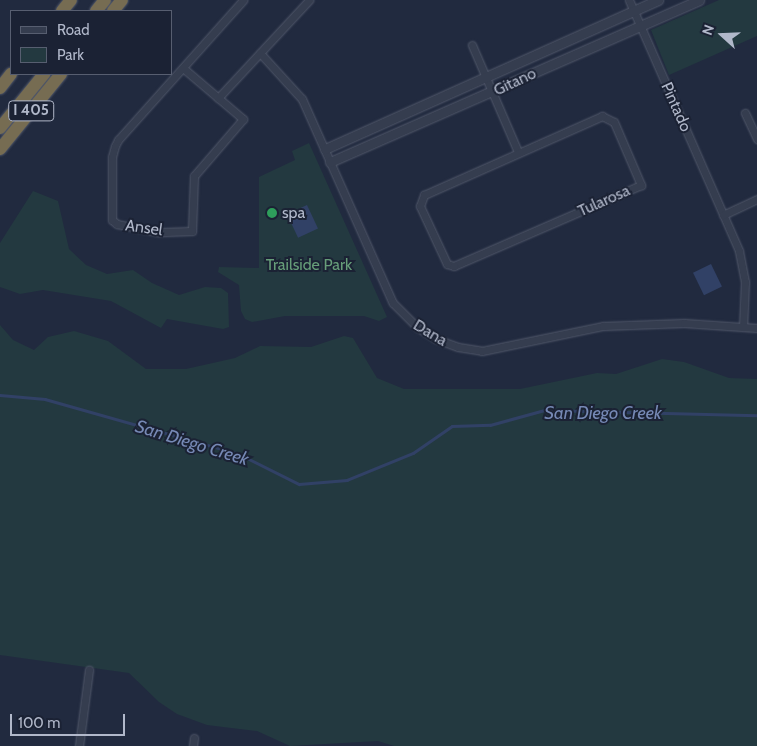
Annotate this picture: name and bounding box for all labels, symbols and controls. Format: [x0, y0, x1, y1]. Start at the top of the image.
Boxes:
legend [10, 10, 172, 75]
north arrow [697, 10, 747, 60]
text: Road [57, 21, 90, 39]
text: N [698, 22, 718, 38]
text: Park [57, 46, 84, 64]
street label: Gitano [491, 64, 539, 100]
street label: Pintado [657, 79, 695, 135]
road number: I 405 [7, 98, 55, 124]
street label: Tularosa [575, 181, 633, 221]
place label: spa [282, 203, 305, 223]
marker: spa [266, 207, 278, 219]
street label: Ansel [124, 216, 164, 240]
park label: Trailside Park [266, 255, 352, 275]
street label: Dana [410, 316, 450, 350]
water label: San Diego Creek [544, 402, 662, 424]
water label: San Diego Creek [133, 416, 251, 470]
scale bar [12, 704, 128, 736]
text: 100 m [18, 714, 60, 732]

